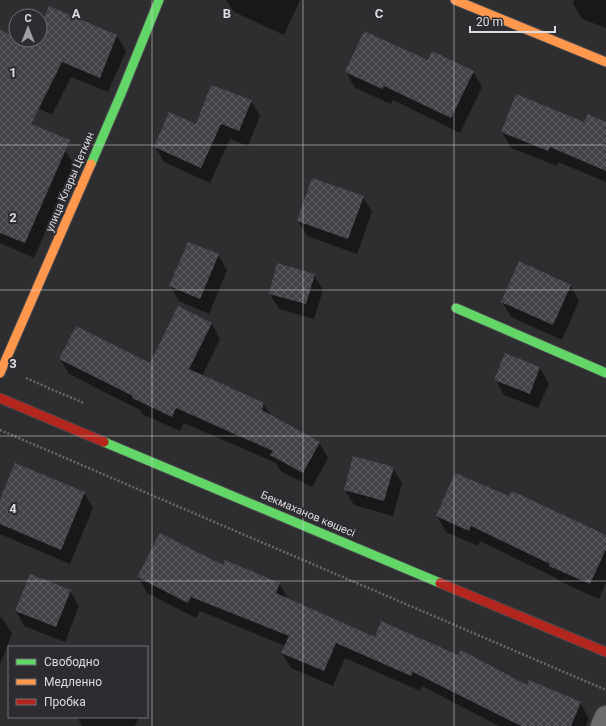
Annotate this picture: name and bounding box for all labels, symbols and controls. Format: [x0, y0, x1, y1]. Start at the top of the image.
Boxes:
text: A [72, 6, 81, 21]
text: B [223, 6, 231, 21]
text: C [375, 6, 384, 21]
north arrow [8, 8, 48, 48]
scale bar [470, 8, 555, 34]
text: С [24, 12, 32, 25]
text: 20 m [476, 15, 503, 29]
text: 1 [9, 65, 17, 80]
street label: улица Клары Цеткин [43, 130, 97, 234]
text: 2 [9, 210, 17, 225]
text: 3 [9, 356, 17, 371]
street label: Бекмаханов көшесі [259, 488, 357, 540]
text: 4 [9, 501, 17, 516]
legend [8, 646, 148, 718]
text: Свободно [44, 655, 100, 669]
text: Медленно [44, 675, 102, 689]
text: Пробка [44, 695, 86, 709]

